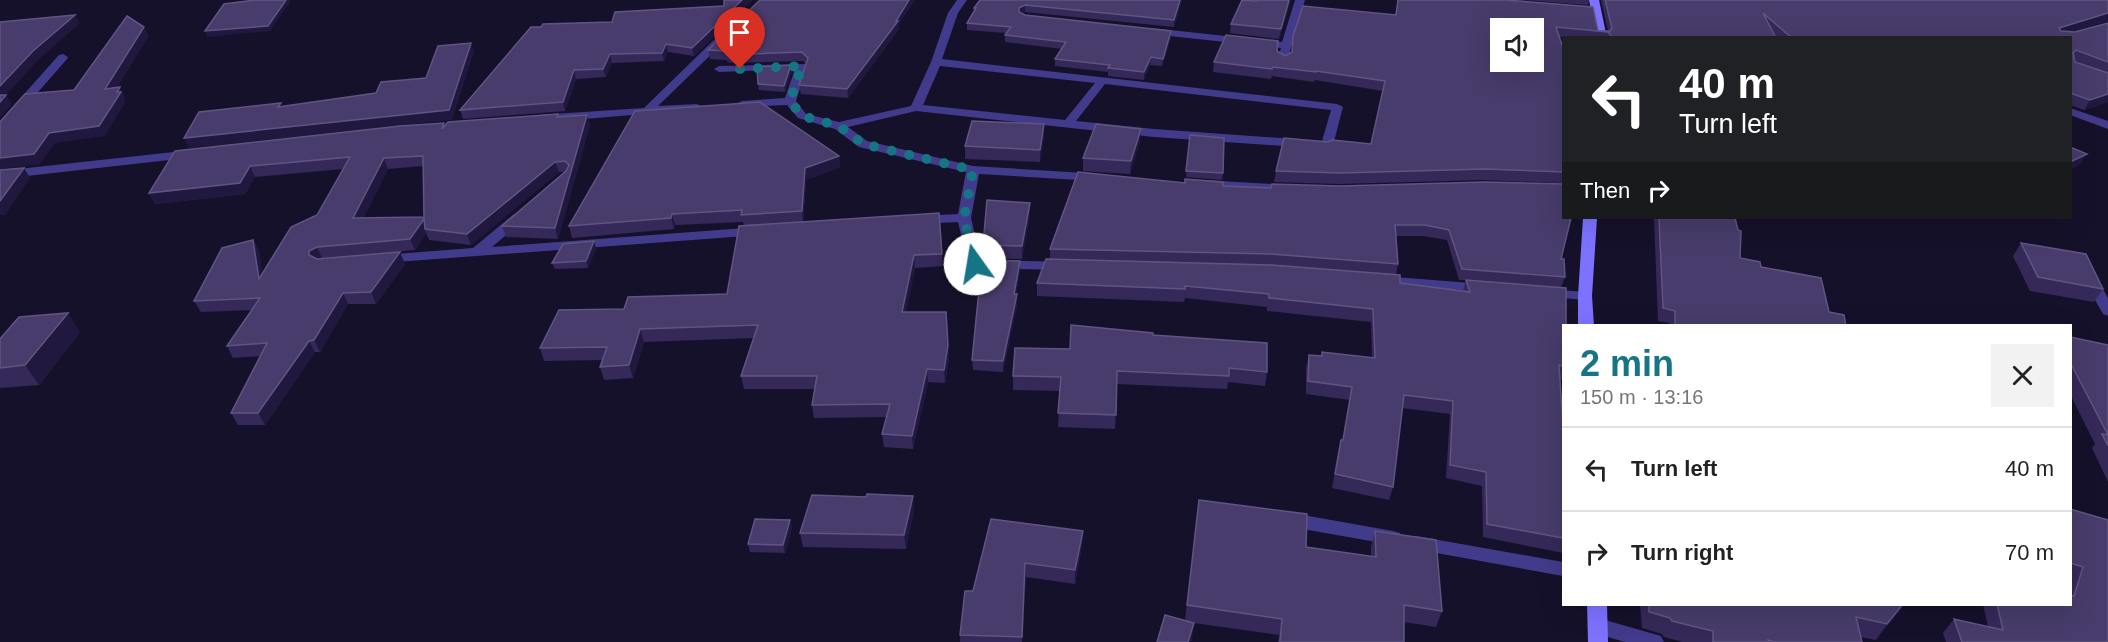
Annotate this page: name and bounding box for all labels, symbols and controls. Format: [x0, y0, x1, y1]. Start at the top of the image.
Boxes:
pin [714, 7, 765, 69]
icon: arrive [723, 16, 756, 49]
map controls [1490, 18, 1544, 72]
button: sound [1490, 18, 1544, 72]
icon: left [1580, 60, 1658, 138]
text: 40 m [1679, 60, 1775, 107]
text: Turn left [1679, 109, 1777, 139]
icon: right [1642, 174, 1675, 207]
text: Then [1580, 178, 1630, 203]
position arrow [943, 232, 1007, 296]
text: 2 min [1580, 343, 1674, 384]
button: close [1991, 344, 2054, 407]
text: 150 m · 13:16 [1580, 386, 1703, 408]
icon: left [1580, 453, 1613, 486]
text: Turn left [1631, 456, 1717, 481]
text: 40 m [2005, 456, 2054, 481]
icon: right [1580, 537, 1613, 570]
text: Turn right [1631, 540, 1733, 565]
text: 70 m [2005, 540, 2054, 565]

